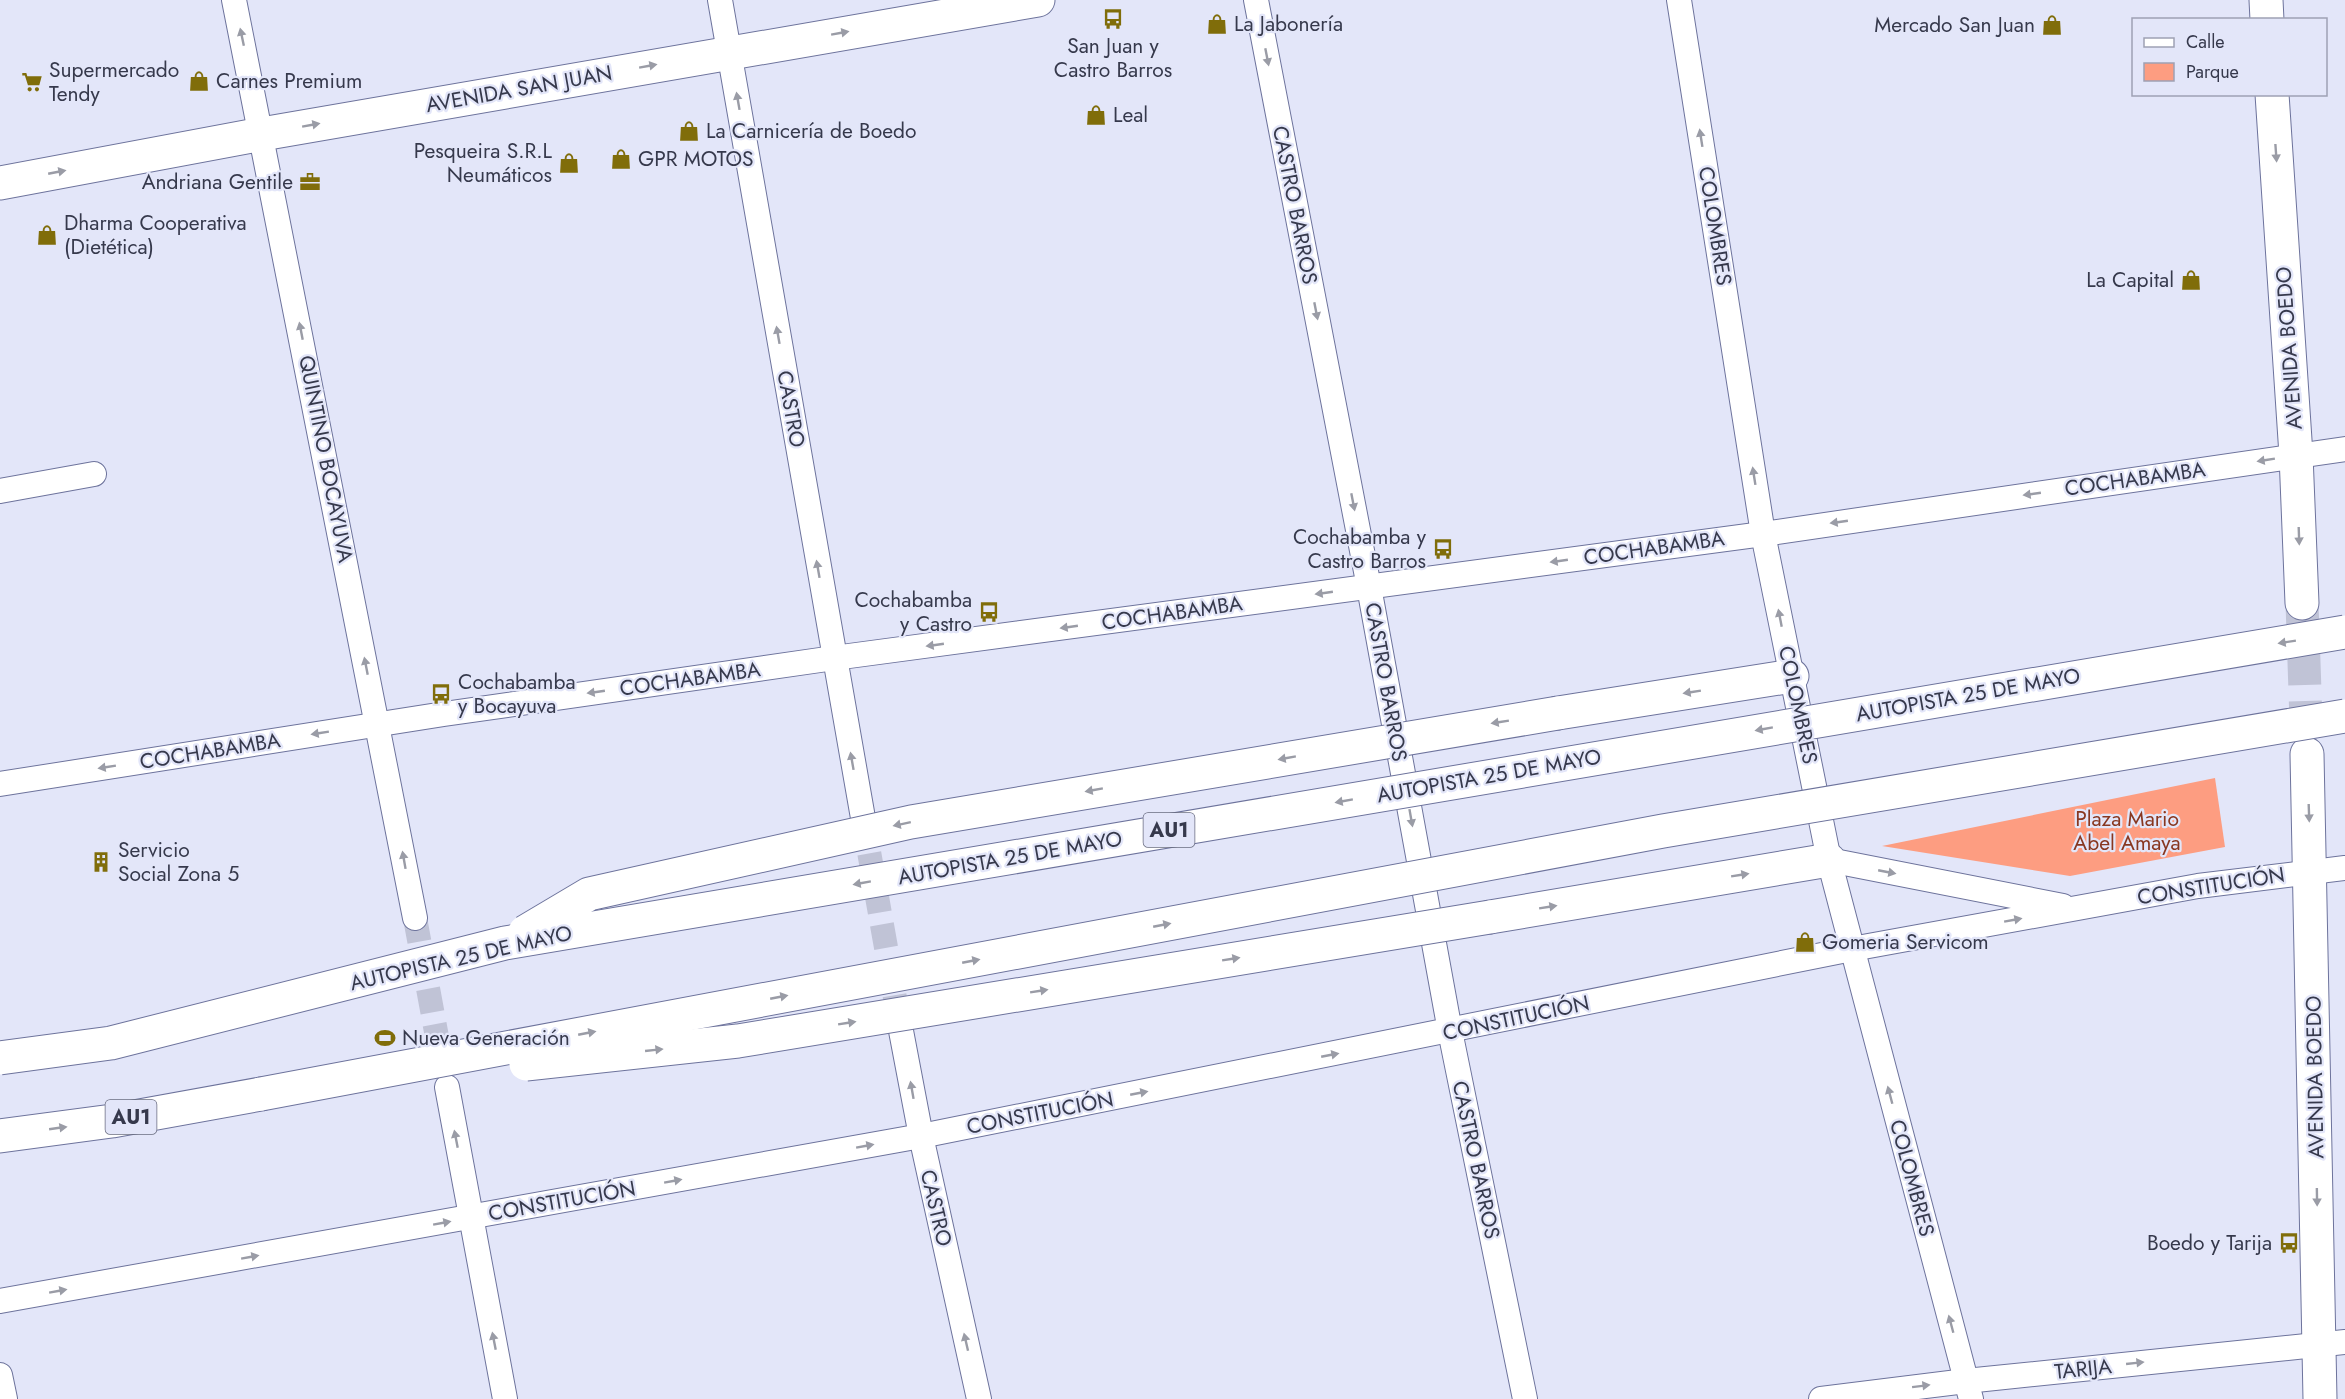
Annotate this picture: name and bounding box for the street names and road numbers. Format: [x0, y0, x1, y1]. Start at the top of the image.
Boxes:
street label: AVENIDA SAN JUAN [423, 58, 615, 120]
street label: CASTRO BARROS [1265, 123, 1325, 287]
street label: COLOMBRES [1691, 164, 1739, 288]
street label: AVENIDA BOEDO [2268, 266, 2310, 430]
street label: QUINTINO BOCAYUVA [291, 353, 361, 565]
street label: CASTRO [769, 368, 813, 450]
street label: COCHABAMBA [2063, 454, 2207, 504]
street label: COCHABAMBA [1582, 523, 1726, 573]
street label: COCHABAMBA [1100, 588, 1244, 638]
street label: CASTRO BARROS [1357, 600, 1415, 764]
street label: COLOMBRES [1771, 643, 1825, 767]
street label: COCHABAMBA [618, 654, 762, 704]
street label: AUTOPISTA 25 DE MAYO [1853, 660, 2083, 730]
street label: COCHABAMBA [138, 725, 282, 777]
street label: AUTOPISTA 25 DE MAYO [1374, 741, 1604, 811]
road number: AU1 [1144, 813, 1194, 847]
street label: AUTOPISTA 25 DE MAYO [895, 823, 1125, 893]
street label: CONSTITUCIÓN [2135, 860, 2287, 912]
street label: AUTOPISTA 25 DE MAYO [347, 918, 575, 998]
street label: CONSTITUCIÓN [1440, 988, 1592, 1048]
street label: AVENIDA BOEDO [2299, 995, 2331, 1159]
street label: CASTRO BARROS [1445, 1078, 1507, 1242]
street label: CONSTITUCIÓN [964, 1084, 1116, 1142]
road number: AU1 [106, 1100, 156, 1134]
street label: COLOMBRES [1882, 1116, 1942, 1240]
street label: CASTRO [913, 1167, 959, 1249]
street label: CONSTITUCIÓN [486, 1173, 638, 1229]
street label: TARIJA [2053, 1351, 2113, 1387]

